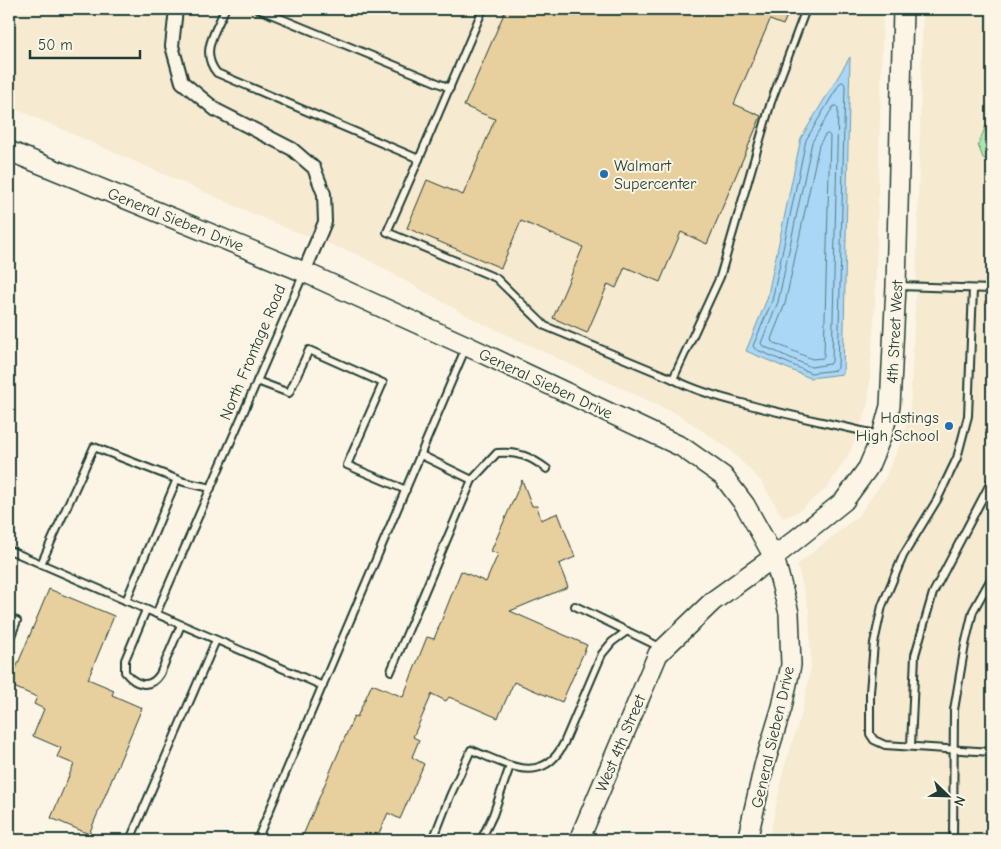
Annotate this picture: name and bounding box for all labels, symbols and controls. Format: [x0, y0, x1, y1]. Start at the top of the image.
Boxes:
scale bar [30, 28, 140, 60]
text: 50 m [38, 36, 73, 54]
place label: Walmart Supercenter [614, 157, 697, 193]
marker: Walmart Supercenter [598, 168, 610, 180]
street label: General Sieben Drive [105, 184, 246, 255]
street label: 4th Street West [883, 279, 907, 384]
street label: North Frontage Road [216, 282, 290, 423]
street label: General Sieben Drive [476, 345, 615, 423]
place label: Hastings High School [856, 409, 939, 445]
marker: Hastings High School [943, 420, 955, 432]
street label: General Sieben Drive [748, 664, 798, 810]
street label: West 4th Street [592, 692, 650, 795]
north arrow [924, 772, 974, 822]
text: N [950, 793, 969, 808]

